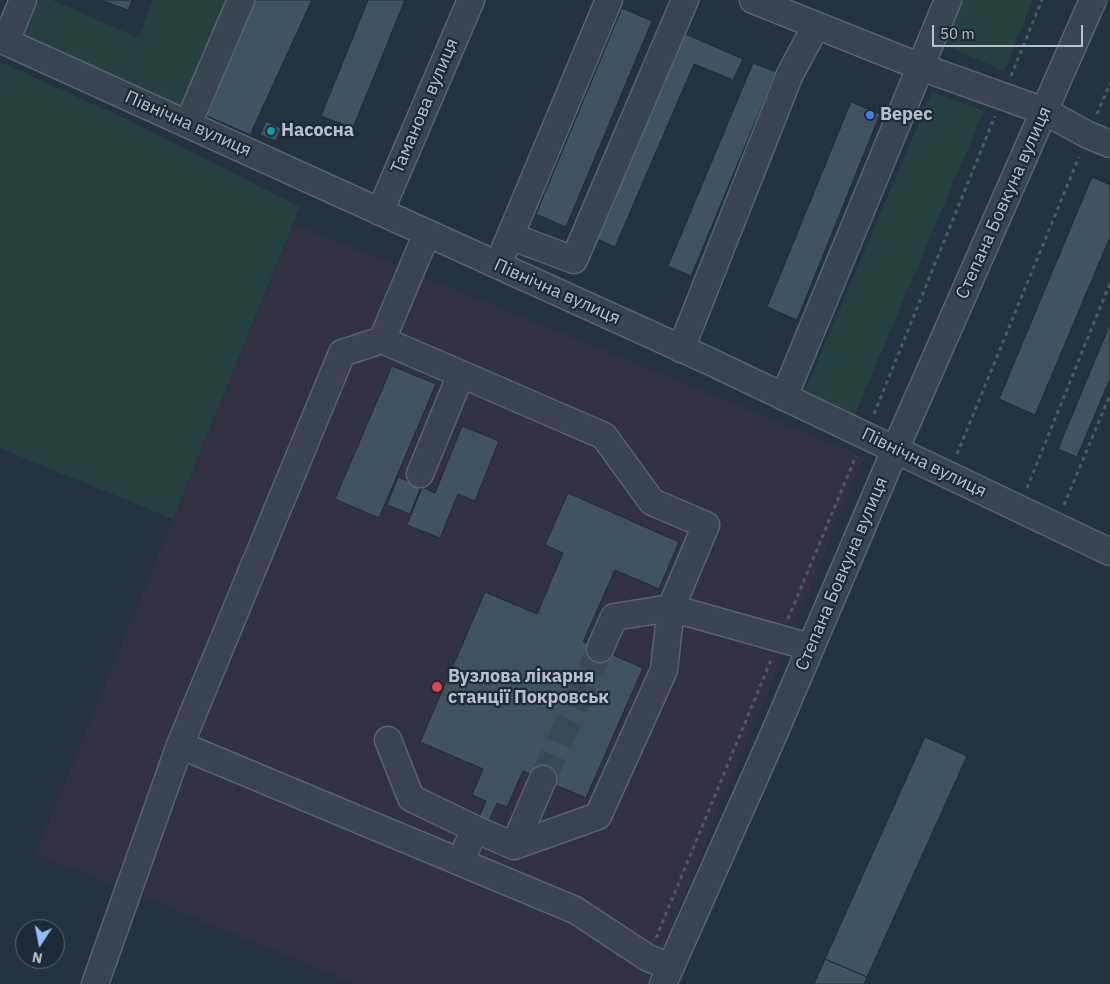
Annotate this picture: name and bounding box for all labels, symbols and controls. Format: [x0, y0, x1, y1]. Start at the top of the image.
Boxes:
scale bar [935, 15, 1086, 47]
text: 50 m [940, 24, 975, 43]
street label: Таманова вулиця [387, 35, 463, 177]
street label: Північна вулиця [121, 86, 255, 162]
street label: Степана Бовкуна вулиця [952, 103, 1056, 303]
place label: Верес [880, 104, 932, 126]
marker: Верес [864, 109, 876, 121]
place label: Насосна [281, 120, 354, 142]
marker: Насосна [265, 125, 277, 137]
street label: Північна вулиця [490, 254, 624, 330]
street label: Північна вулиця [858, 423, 990, 503]
street label: Степана Бовкуна вулиця [791, 474, 893, 674]
place label: Вузлова лікарня станції Покровськ [448, 666, 609, 709]
marker: Вузлова лікарня станції Покровськ [430, 680, 444, 694]
north arrow [15, 919, 65, 969]
text: N [31, 948, 44, 968]

